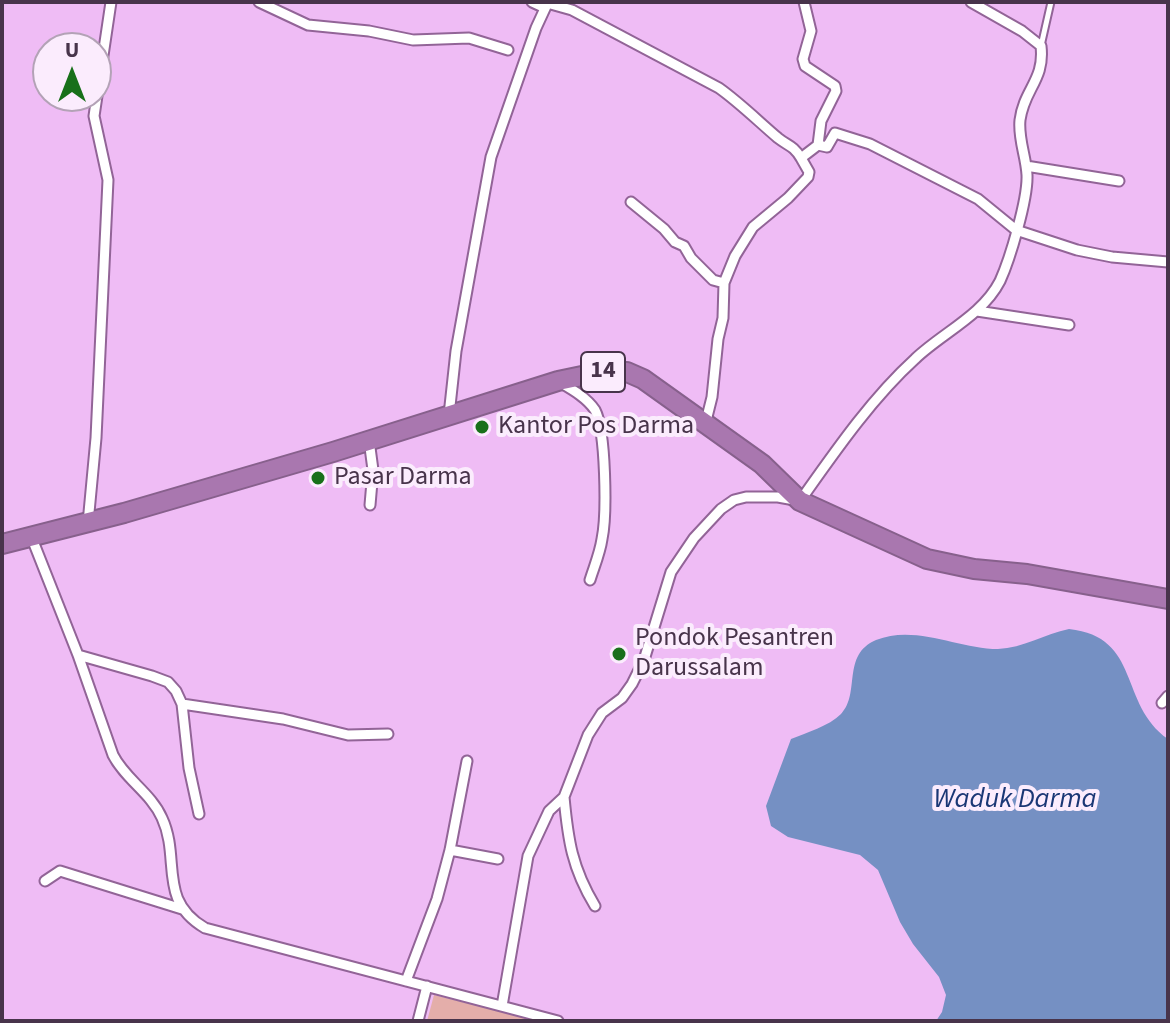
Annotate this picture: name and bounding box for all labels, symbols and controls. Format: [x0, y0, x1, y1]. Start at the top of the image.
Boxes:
north arrow [32, 32, 112, 112]
text: U [65, 34, 79, 66]
road number: 14 [581, 352, 625, 392]
place label: Kantor Pos Darma [498, 411, 694, 443]
marker: Kantor Pos Darma [473, 418, 491, 436]
place label: Pasar Darma [334, 462, 472, 494]
marker: Pasar Darma [309, 469, 327, 487]
place label: Pondok Pesantren Darussalam [635, 623, 834, 684]
marker: Pondok Pesantren Darussalam [610, 645, 628, 663]
water label: Waduk Darma [933, 784, 1097, 818]

